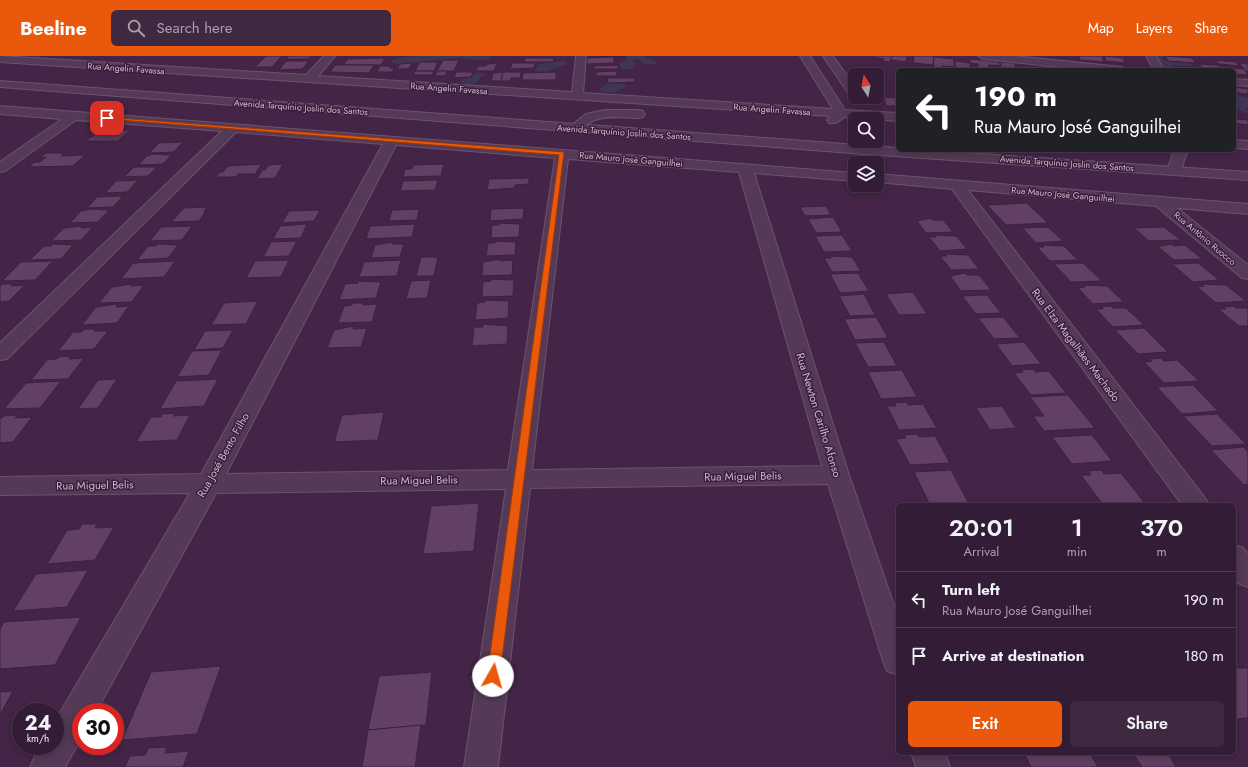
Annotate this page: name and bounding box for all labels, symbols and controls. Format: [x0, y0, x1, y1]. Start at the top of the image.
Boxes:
search box [111, 10, 391, 46]
text: Beeline [20, 15, 87, 42]
icon: search [125, 17, 147, 39]
text: Search here [157, 17, 232, 39]
text: Map [1088, 18, 1114, 38]
text: Layers [1136, 18, 1172, 38]
text: Share [1194, 18, 1228, 38]
street label: Rua Angelin Favassa [87, 59, 165, 77]
north arrow [848, 68, 884, 104]
map controls [848, 68, 884, 192]
text: 190 m [974, 76, 1057, 117]
street label: Rua Angelin Favassa [410, 79, 488, 97]
icon: left [908, 84, 960, 136]
street label: Avenida Tarquínio Joslin dos Santos [234, 96, 369, 118]
street label: Rua Angelin Favassa [733, 100, 811, 118]
pin [90, 101, 124, 135]
icon: arrive [96, 107, 118, 129]
button: search [848, 112, 884, 148]
text: Rua Mauro José Ganguilhei [974, 114, 1181, 140]
street label: Avenida Tarquínio Joslin dos Santos [557, 121, 692, 143]
street label: Rua Mauro José Ganguilhei [579, 148, 683, 170]
street label: Avenida Tarquínio Joslin dos Santos [1000, 152, 1135, 174]
button: layers [848, 156, 884, 192]
street label: Rua Mauro José Ganguilhei [1011, 183, 1115, 205]
street label: Rua Antônio Ruocco [1171, 208, 1239, 268]
street label: Rua Elza Magalhães Machado [1028, 285, 1124, 405]
street label: Rua Newton Carilho Afonso [792, 351, 846, 479]
street label: Rua José Bento Filho [193, 410, 253, 500]
street label: Rua Miguel Belis [704, 467, 782, 485]
street label: Rua Miguel Belis [380, 471, 458, 489]
street label: Rua Miguel Belis [56, 476, 134, 494]
text: 20:01 [949, 510, 1014, 545]
text: 1 [1071, 510, 1083, 545]
text: 370 [1140, 510, 1183, 545]
text: Arrival [963, 542, 999, 561]
text: min [1067, 542, 1087, 561]
text: m [1157, 542, 1167, 561]
text: Turn left [942, 579, 1000, 601]
icon: left [908, 589, 930, 611]
text: 190 m [1183, 589, 1224, 611]
text: Rua Mauro José Ganguilhei [942, 601, 1092, 620]
icon: arrive [908, 645, 930, 667]
text: Arrive at destination [942, 645, 1084, 667]
text: 180 m [1184, 645, 1224, 667]
position arrow [472, 655, 514, 697]
button: Exit [908, 701, 1062, 747]
button: Share [1070, 701, 1224, 747]
speed limit sign: 30 [72, 703, 124, 755]
text: 24 [24, 709, 52, 738]
text: km/h [27, 731, 49, 746]

